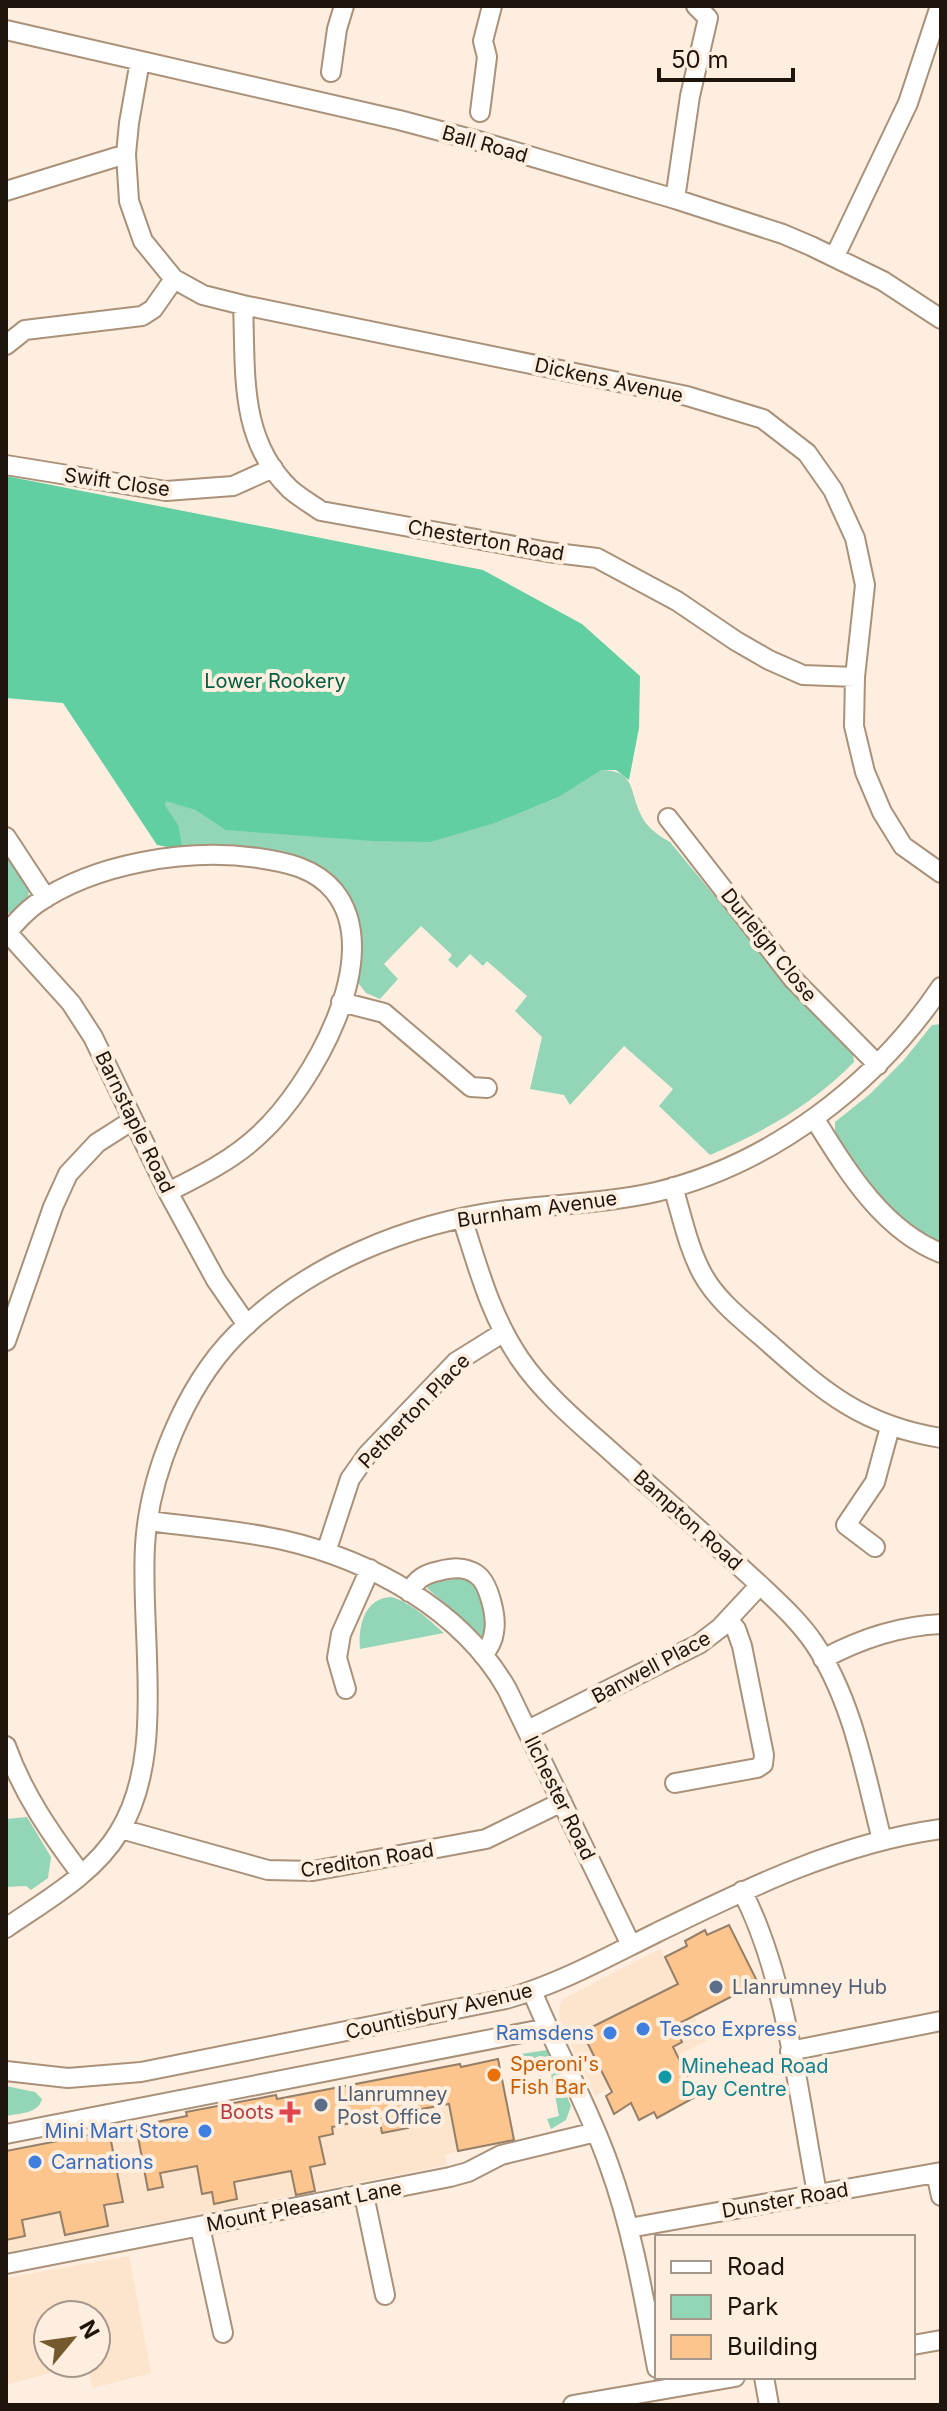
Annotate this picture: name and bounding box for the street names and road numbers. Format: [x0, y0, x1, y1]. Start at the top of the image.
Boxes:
street label: Ball Road [439, 120, 531, 168]
street label: Dickens Avenue [533, 353, 685, 407]
street label: Swift Close [63, 463, 171, 501]
street label: Chesterton Road [406, 514, 566, 566]
street label: Durleigh Close [716, 884, 822, 1006]
street label: Barnstaple Road [90, 1047, 180, 1197]
street label: Burnham Avenue [456, 1186, 618, 1232]
street label: Petherton Place [353, 1349, 475, 1473]
street label: Bampton Road [629, 1465, 747, 1575]
street label: Banwell Place [588, 1626, 714, 1708]
street label: Ilchester Road [520, 1732, 600, 1864]
street label: Crediton Road [299, 1838, 435, 1882]
street label: Countisbury Avenue [343, 1978, 535, 2044]
street label: Mount Pleasant Lane [204, 2175, 404, 2237]
street label: Dunster Road [720, 2177, 850, 2223]

